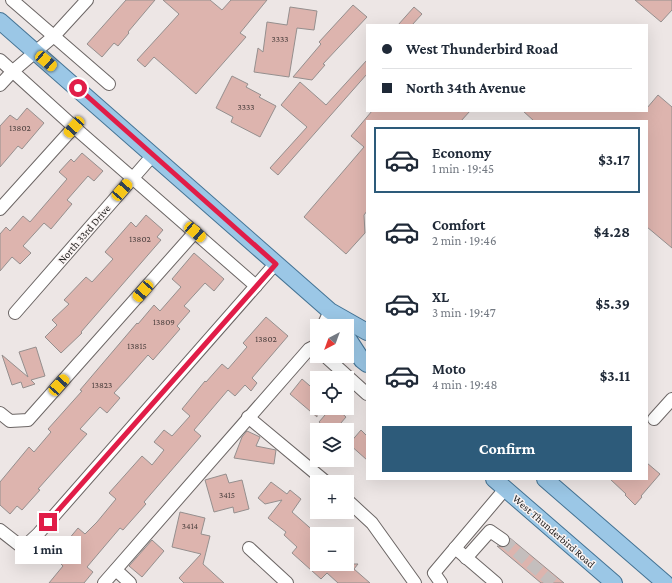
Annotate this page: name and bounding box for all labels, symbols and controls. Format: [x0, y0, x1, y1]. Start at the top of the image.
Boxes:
house number: 3333 [272, 34, 288, 44]
text: West Thunderbird Road [406, 41, 558, 57]
car [33, 49, 59, 73]
route start [69, 79, 87, 97]
text: North 34th Avenue [406, 80, 526, 96]
house number: 3333 [238, 102, 254, 112]
car [62, 114, 86, 140]
house number: 13802 [9, 123, 31, 133]
icon: car [384, 142, 420, 178]
text: Economy [432, 145, 491, 161]
text: $3.17 [598, 152, 630, 168]
text: 1 min · 19:45 [432, 161, 494, 176]
car [110, 177, 134, 203]
street label: North 33rd Drive [55, 202, 113, 266]
icon: car [384, 214, 420, 250]
text: Comfort [432, 217, 486, 233]
car [182, 220, 208, 244]
text: $4.28 [594, 224, 630, 240]
text: 2 min · 19:46 [432, 233, 497, 248]
house number: 13802 [129, 234, 151, 244]
car [131, 278, 155, 304]
icon: car [384, 286, 420, 322]
text: XL [432, 289, 449, 305]
text: $5.39 [596, 296, 630, 312]
text: 3 min · 19:47 [432, 305, 496, 320]
house number: 13809 [153, 317, 175, 327]
north arrow [310, 319, 354, 363]
map controls [310, 319, 354, 571]
house number: 13802 [255, 334, 277, 344]
house number: 13815 [127, 341, 147, 351]
icon: car [384, 358, 420, 394]
text: Moto [432, 361, 466, 377]
text: $3.11 [600, 368, 630, 384]
button: locate [310, 371, 354, 415]
car [47, 372, 71, 398]
text: 4 min · 19:48 [432, 377, 497, 392]
house number: 13823 [92, 380, 112, 390]
button: layers [310, 423, 354, 467]
button: Confirm [382, 426, 632, 472]
button: + [310, 475, 354, 519]
house number: 3415 [219, 490, 235, 500]
street label: West Thunderbird Road [510, 492, 598, 570]
route end [39, 513, 57, 531]
house number: 3414 [182, 521, 199, 531]
button: − [310, 527, 354, 571]
callout: 1 min [15, 536, 81, 564]
text: 1 min [33, 542, 63, 557]

